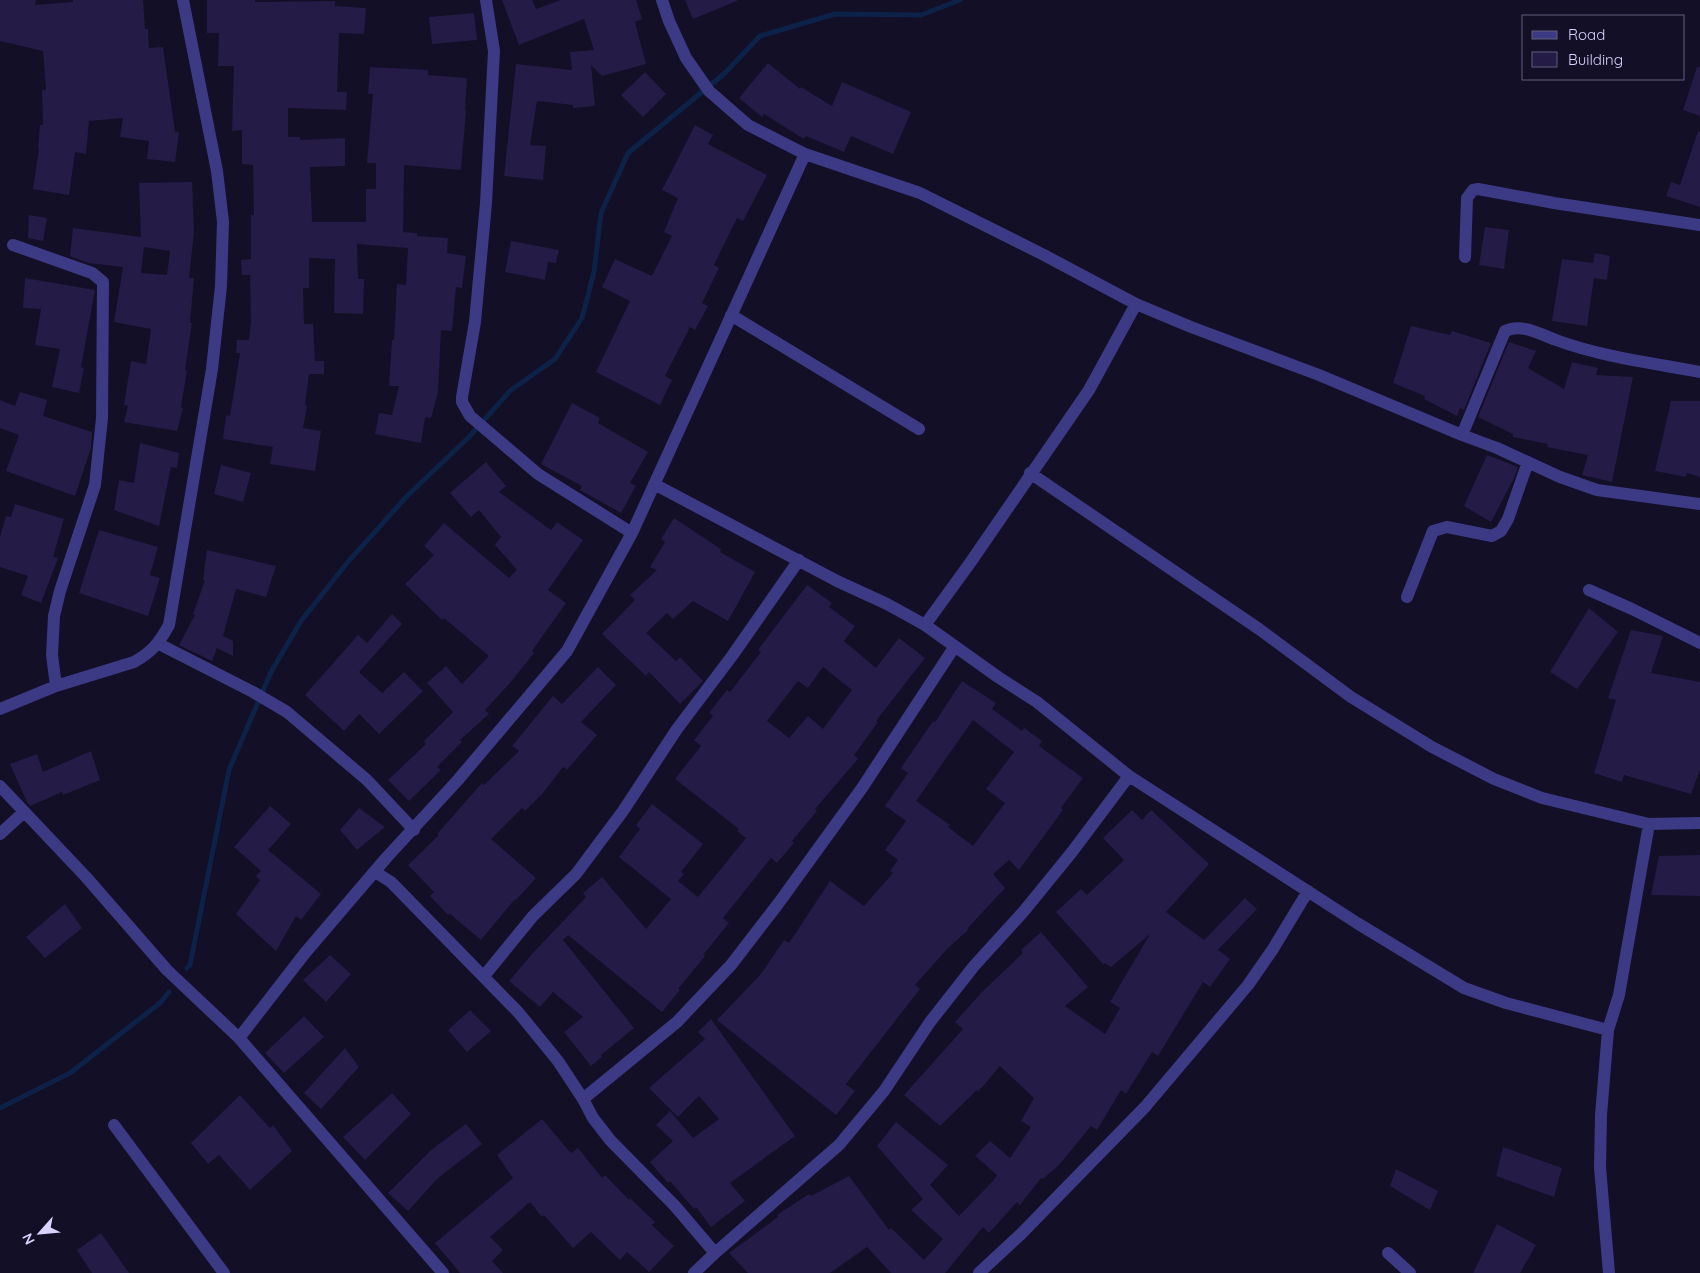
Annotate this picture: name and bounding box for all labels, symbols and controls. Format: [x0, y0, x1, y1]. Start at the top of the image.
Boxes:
legend [1522, 15, 1685, 80]
text: Road [1568, 25, 1605, 44]
text: Building [1568, 50, 1623, 69]
north arrow [15, 1208, 65, 1258]
text: N [18, 1230, 39, 1248]

